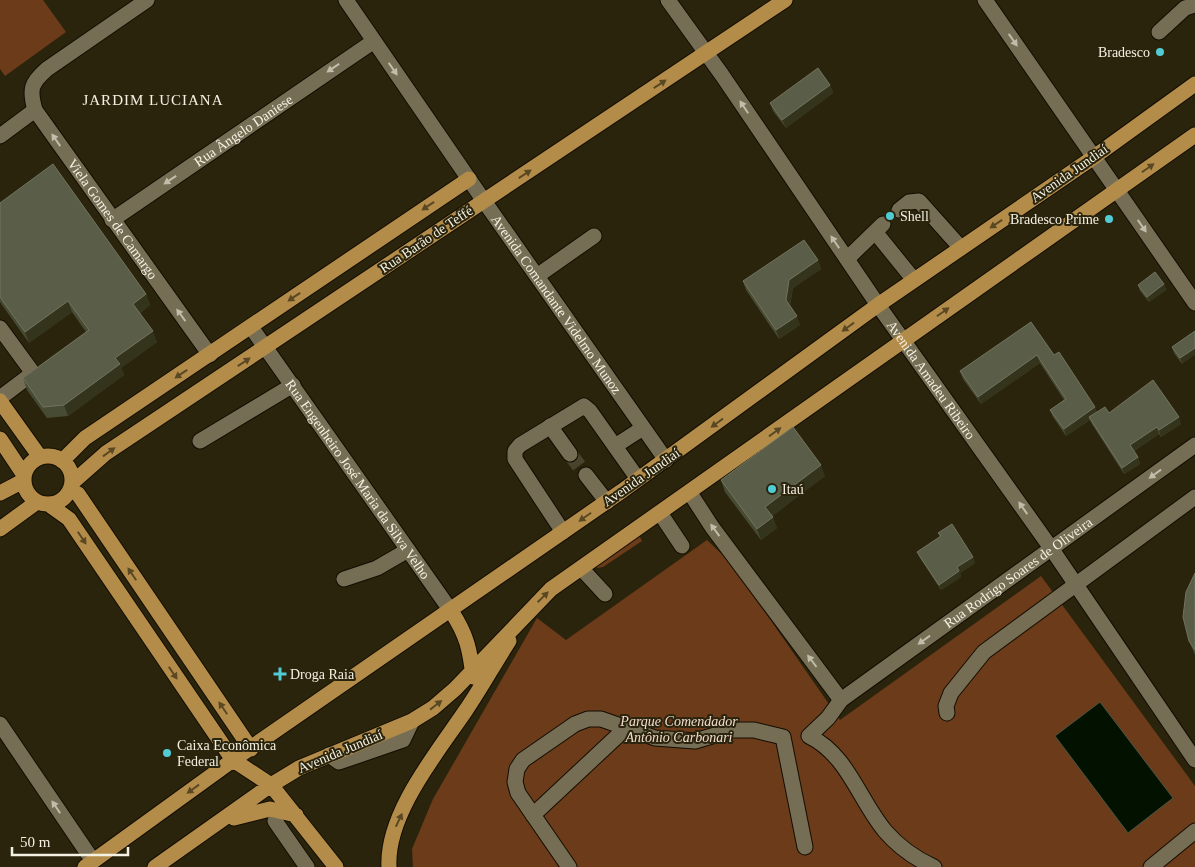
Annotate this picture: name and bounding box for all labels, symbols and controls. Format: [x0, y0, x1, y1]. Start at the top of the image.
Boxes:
one-way arrow [1008, 33, 1018, 47]
place label: Bradesco [1098, 45, 1150, 60]
marker: Bradesco [1154, 46, 1166, 58]
one-way arrow [388, 63, 398, 76]
one-way arrow [327, 64, 340, 73]
one-way arrow [653, 80, 667, 89]
district label: JARDIM LUCIANA [82, 92, 224, 108]
street label: Rua Ângelo Daniese [191, 92, 296, 170]
one-way arrow [739, 101, 749, 114]
one-way arrow [52, 133, 61, 147]
street label: Avenida Jundiaí [1028, 141, 1111, 205]
street label: Viela Gomes de Camargo [64, 156, 160, 282]
one-way arrow [1141, 163, 1154, 173]
one-way arrow [518, 169, 531, 179]
one-way arrow [164, 175, 177, 185]
one-way arrow [421, 201, 435, 211]
street label: Rua Barão de Teffé [377, 203, 475, 276]
place label: Shell [900, 209, 929, 224]
marker: Shell [884, 210, 896, 222]
street label: Avenida Comandante Videlmo Munoz [488, 212, 624, 397]
place label: Bradesco Prime [1010, 212, 1099, 227]
marker: Bradesco Prime [1103, 213, 1115, 225]
one-way arrow [989, 219, 1003, 229]
one-way arrow [1137, 219, 1147, 232]
one-way arrow [830, 235, 840, 249]
one-way arrow [287, 292, 301, 302]
one-way arrow [936, 306, 949, 317]
one-way arrow [176, 308, 186, 322]
street label: Avenida Amadeu Ribeiro [883, 318, 978, 442]
one-way arrow [842, 321, 855, 332]
one-way arrow [237, 357, 251, 367]
one-way arrow [175, 369, 188, 379]
street label: Rua Engenheiro José Maria da Silva Velho [282, 377, 433, 582]
one-way arrow [711, 417, 724, 428]
one-way arrow [768, 427, 782, 437]
street label: Avenida Jundiaí [600, 445, 683, 509]
one-way arrow [102, 447, 116, 457]
one-way arrow [1149, 468, 1162, 479]
place label: Itaú [782, 482, 804, 497]
marker: Itaú [766, 483, 778, 495]
one-way arrow [1018, 502, 1028, 515]
one-way arrow [578, 512, 592, 522]
street label: Rua Rodrigo Soares de Oliveira [941, 514, 1096, 631]
one-way arrow [710, 524, 720, 537]
one-way arrow [77, 532, 87, 545]
one-way arrow [127, 567, 137, 581]
one-way arrow [536, 592, 548, 604]
one-way arrow [917, 635, 931, 645]
one-way arrow [807, 654, 817, 668]
one-way arrow [168, 666, 178, 679]
place label: Droga Raia [290, 667, 355, 682]
marker: Droga Raia [274, 668, 286, 680]
one-way arrow [429, 700, 442, 711]
one-way arrow [219, 702, 228, 715]
park label: Parque Comendador Antônio Carbonari [619, 714, 738, 745]
street label: Avenida Jundiaí [296, 727, 385, 776]
place label: Caixa Econômica Federal [177, 738, 277, 769]
marker: Caixa Econômica Federal [161, 747, 173, 759]
one-way arrow [187, 784, 200, 794]
one-way arrow [51, 800, 61, 813]
one-way arrow [395, 813, 403, 827]
scale bar [12, 824, 129, 856]
text: 50 m [20, 834, 51, 850]

